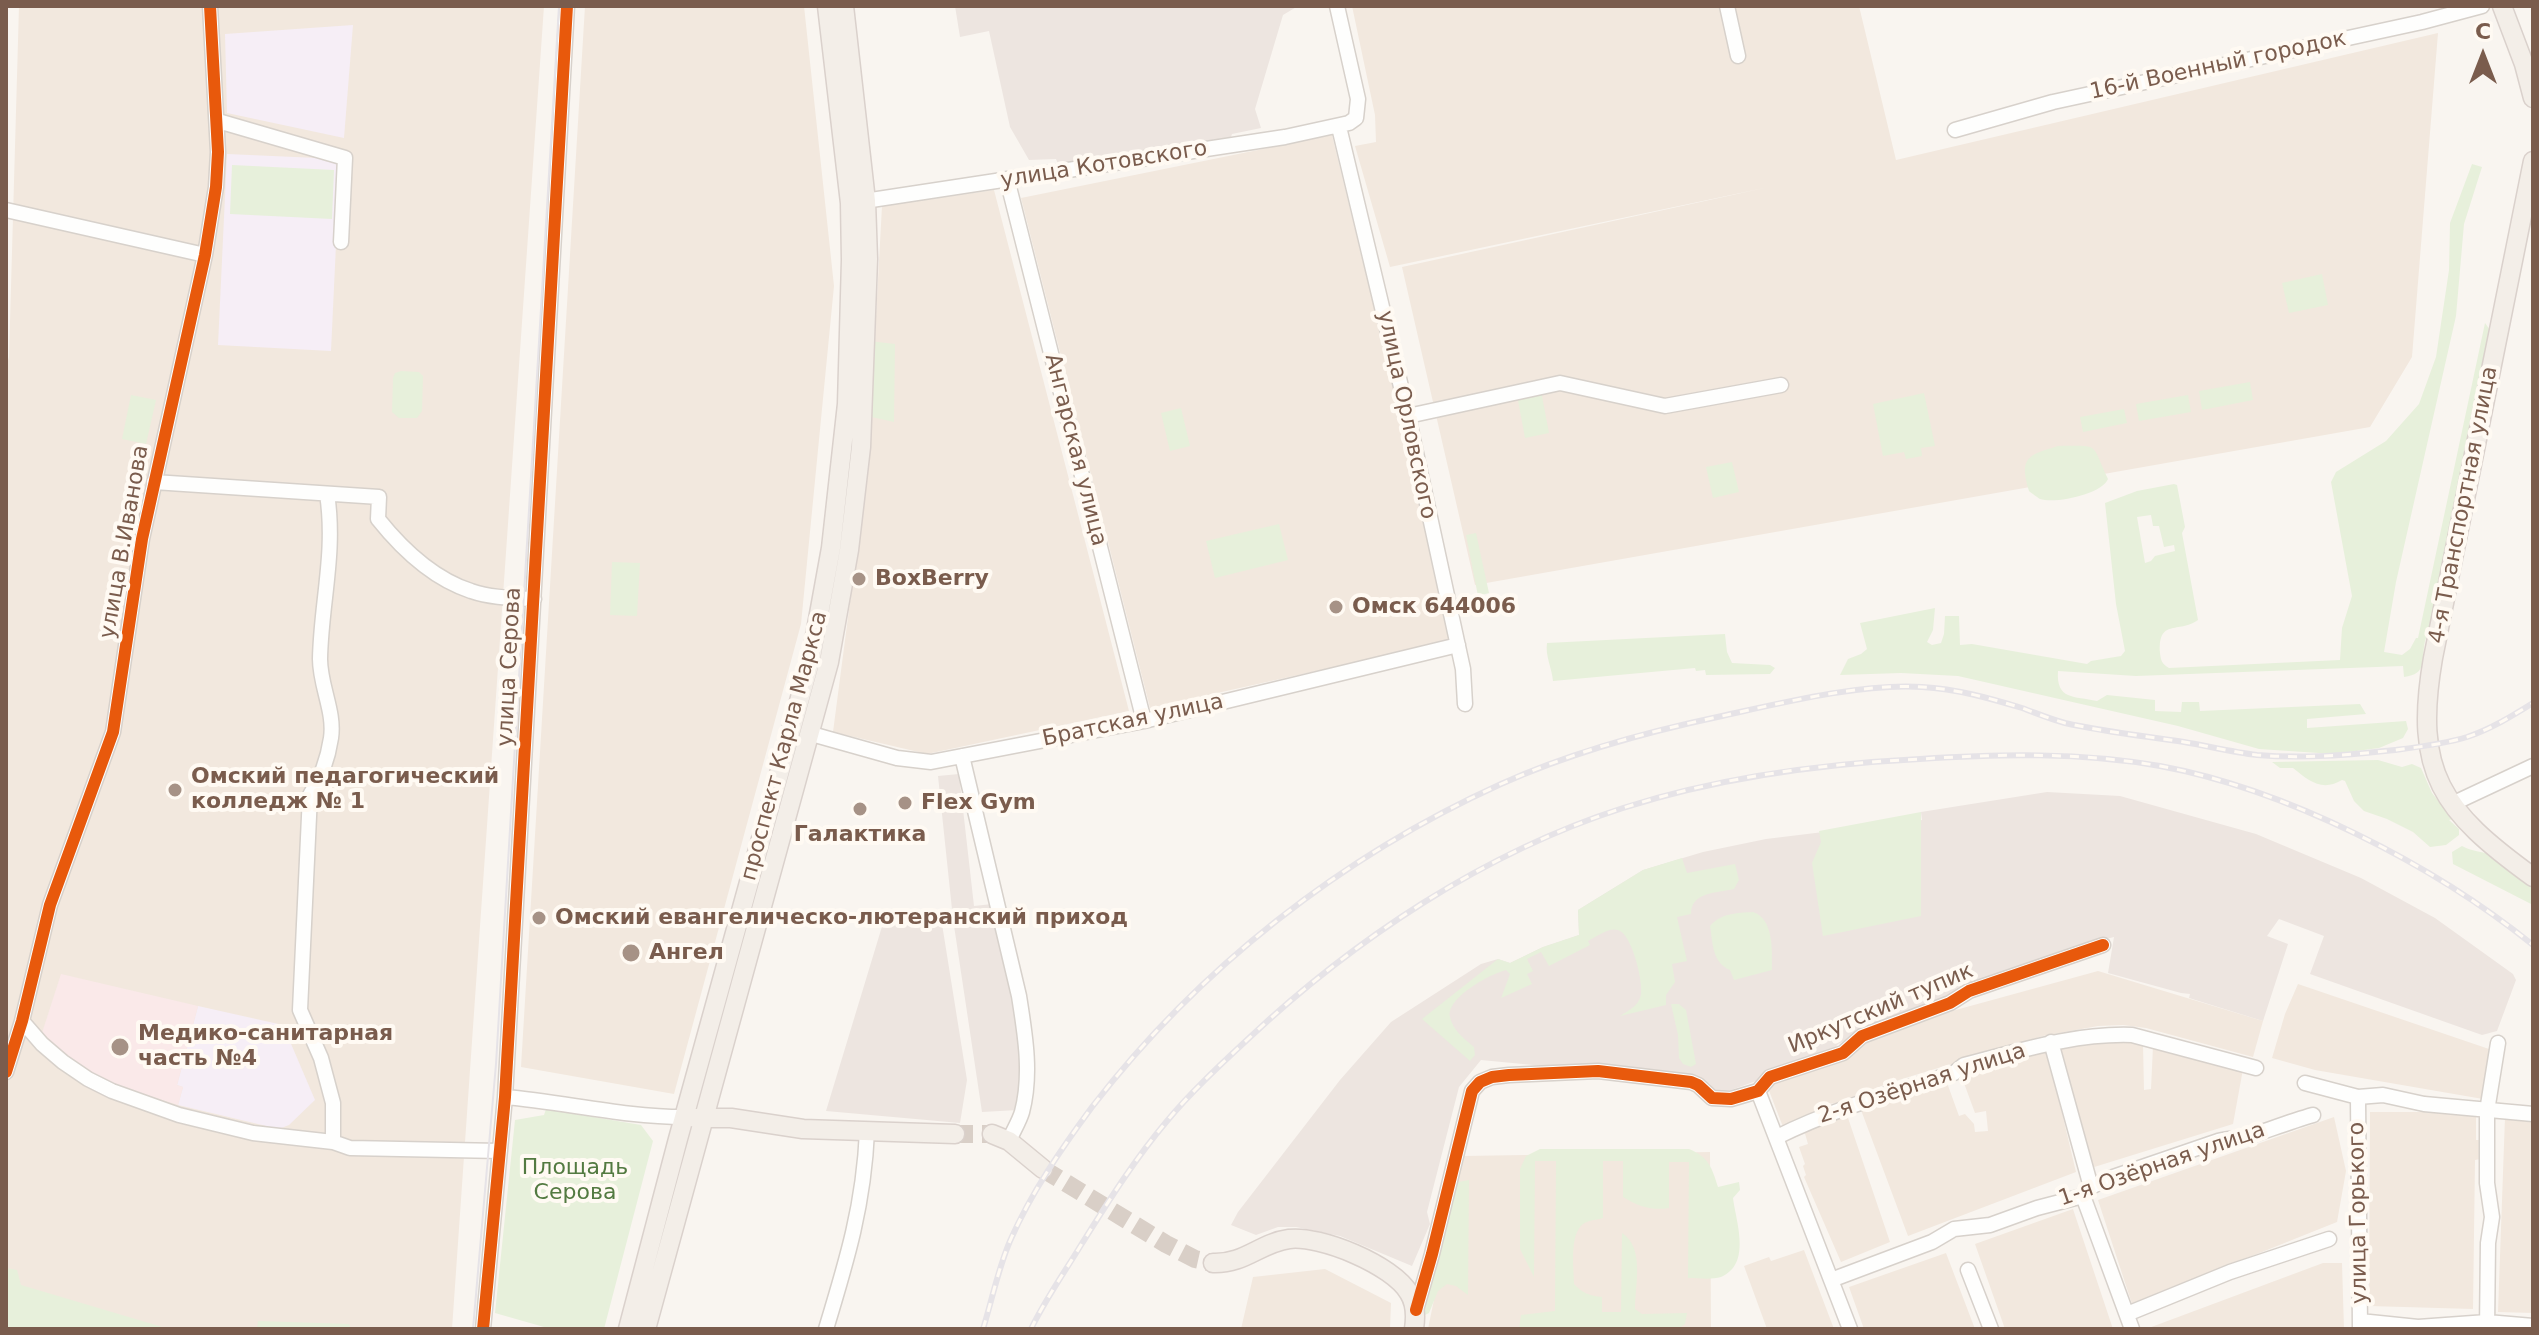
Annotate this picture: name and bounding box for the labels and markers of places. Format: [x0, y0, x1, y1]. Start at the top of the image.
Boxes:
place label: BoxBerry [875, 566, 989, 592]
marker: BoxBerry [850, 570, 868, 588]
place label: Омск 644006 [1352, 594, 1516, 620]
marker: Омск 644006 [1327, 598, 1345, 616]
place label: Омский педагогический колледж № 1 [191, 764, 499, 816]
marker: Омский педагогический колледж № 1 [166, 781, 184, 799]
place label: Flex Gym [921, 790, 1036, 816]
marker: Flex Gym [896, 794, 914, 812]
marker: Галактика [851, 800, 869, 818]
place label: Галактика [794, 822, 926, 848]
place label: Омский евангелическо-лютеранский приход [555, 905, 1128, 931]
marker: Омский евангелическо-лютеранский приход [530, 909, 548, 927]
place label: Ангел [649, 940, 724, 966]
marker: Ангел [620, 942, 642, 964]
place label: Медико-санитарная часть №4 [138, 1021, 393, 1072]
marker: Медико-санитарная часть №4 [109, 1036, 131, 1058]

